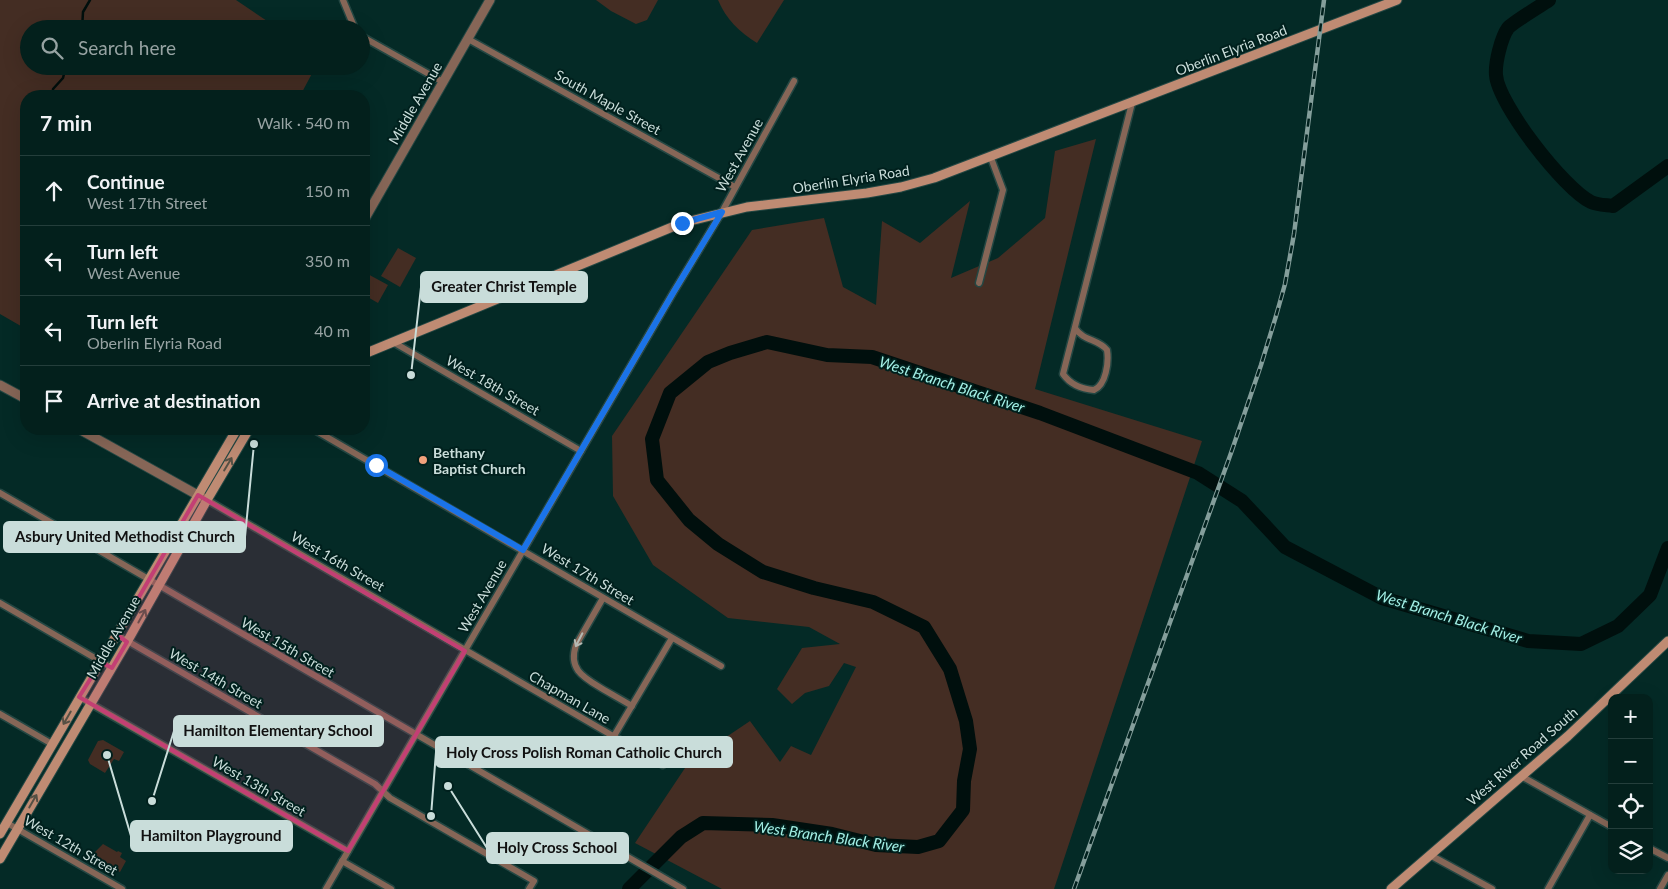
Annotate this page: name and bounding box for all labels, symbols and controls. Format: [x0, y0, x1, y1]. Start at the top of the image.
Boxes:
search box [20, 20, 370, 75]
street label: Oberlin Elyria Road [1173, 21, 1289, 79]
icon: search [38, 34, 66, 62]
text: Search here [78, 36, 176, 59]
street label: Middle Avenue [385, 59, 445, 147]
street label: South Maple Street [552, 66, 664, 138]
text: 7 min [40, 110, 92, 135]
text: Walk · 540 m [257, 113, 350, 132]
street label: West Avenue [712, 115, 766, 195]
street label: Oberlin Elyria Road [791, 161, 911, 197]
text: Continue [87, 170, 165, 193]
icon: ahead [40, 177, 68, 205]
text: 150 m [305, 181, 350, 200]
text: West 17th Street [87, 193, 207, 212]
route end [671, 212, 694, 235]
text: Turn left [87, 240, 158, 263]
icon: left [40, 247, 68, 275]
text: 350 m [305, 251, 350, 270]
text: West Avenue [87, 263, 180, 282]
callout: Greater Christ Temple [421, 272, 587, 302]
text: Greater Christ Temple [431, 277, 577, 295]
text: Turn left [87, 310, 158, 333]
icon: left [40, 317, 68, 345]
text: 40 m [314, 321, 350, 340]
text: Oberlin Elyria Road [87, 333, 222, 352]
street label: West 18th Street [443, 351, 543, 419]
water label: West Branch Black River [877, 352, 1028, 416]
icon: arrive [40, 387, 68, 415]
text: Arrive at destination [87, 389, 260, 412]
place label: Bethany Baptist Church [433, 444, 526, 477]
route start [365, 454, 388, 477]
marker: Bethany Baptist Church [417, 454, 429, 466]
one-way arrow [223, 458, 233, 472]
callout: Asbury United Methodist Church [4, 522, 245, 552]
text: Asbury United Methodist Church [14, 527, 235, 545]
street label: West 16th Street [288, 527, 388, 595]
street label: West 17th Street [539, 540, 637, 608]
street label: West Avenue [454, 556, 510, 636]
water label: West Branch Black River [1374, 585, 1525, 647]
street label: Middle Avenue [83, 593, 143, 681]
one-way arrow [137, 608, 147, 623]
street label: West 15th Street [238, 613, 338, 681]
one-way arrow [574, 632, 583, 647]
street label: West 14th Street [166, 644, 266, 712]
street label: Chapman Lane [526, 667, 614, 727]
map controls [1608, 694, 1653, 874]
button: + [1608, 694, 1653, 739]
street label: West River Road South [1463, 703, 1581, 809]
one-way arrow [62, 710, 72, 725]
callout: Hamilton Elementary School [174, 716, 383, 746]
text: Hamilton Elementary School [183, 721, 373, 739]
callout: Holy Cross Polish Roman Catholic Church [436, 737, 732, 767]
button: − [1608, 739, 1653, 784]
text: Holy Cross Polish Roman Catholic Church [446, 743, 722, 761]
street label: West 13th Street [209, 752, 309, 820]
button: locate [1608, 784, 1653, 829]
one-way arrow [29, 795, 39, 809]
street label: West 12th Street [21, 811, 121, 879]
water label: West Branch Black River [753, 817, 906, 856]
callout: Hamilton Playground [131, 821, 292, 851]
text: Hamilton Playground [141, 826, 281, 844]
button: layers [1608, 829, 1653, 874]
callout: Holy Cross School [487, 833, 628, 863]
text: Holy Cross School [497, 838, 617, 856]

